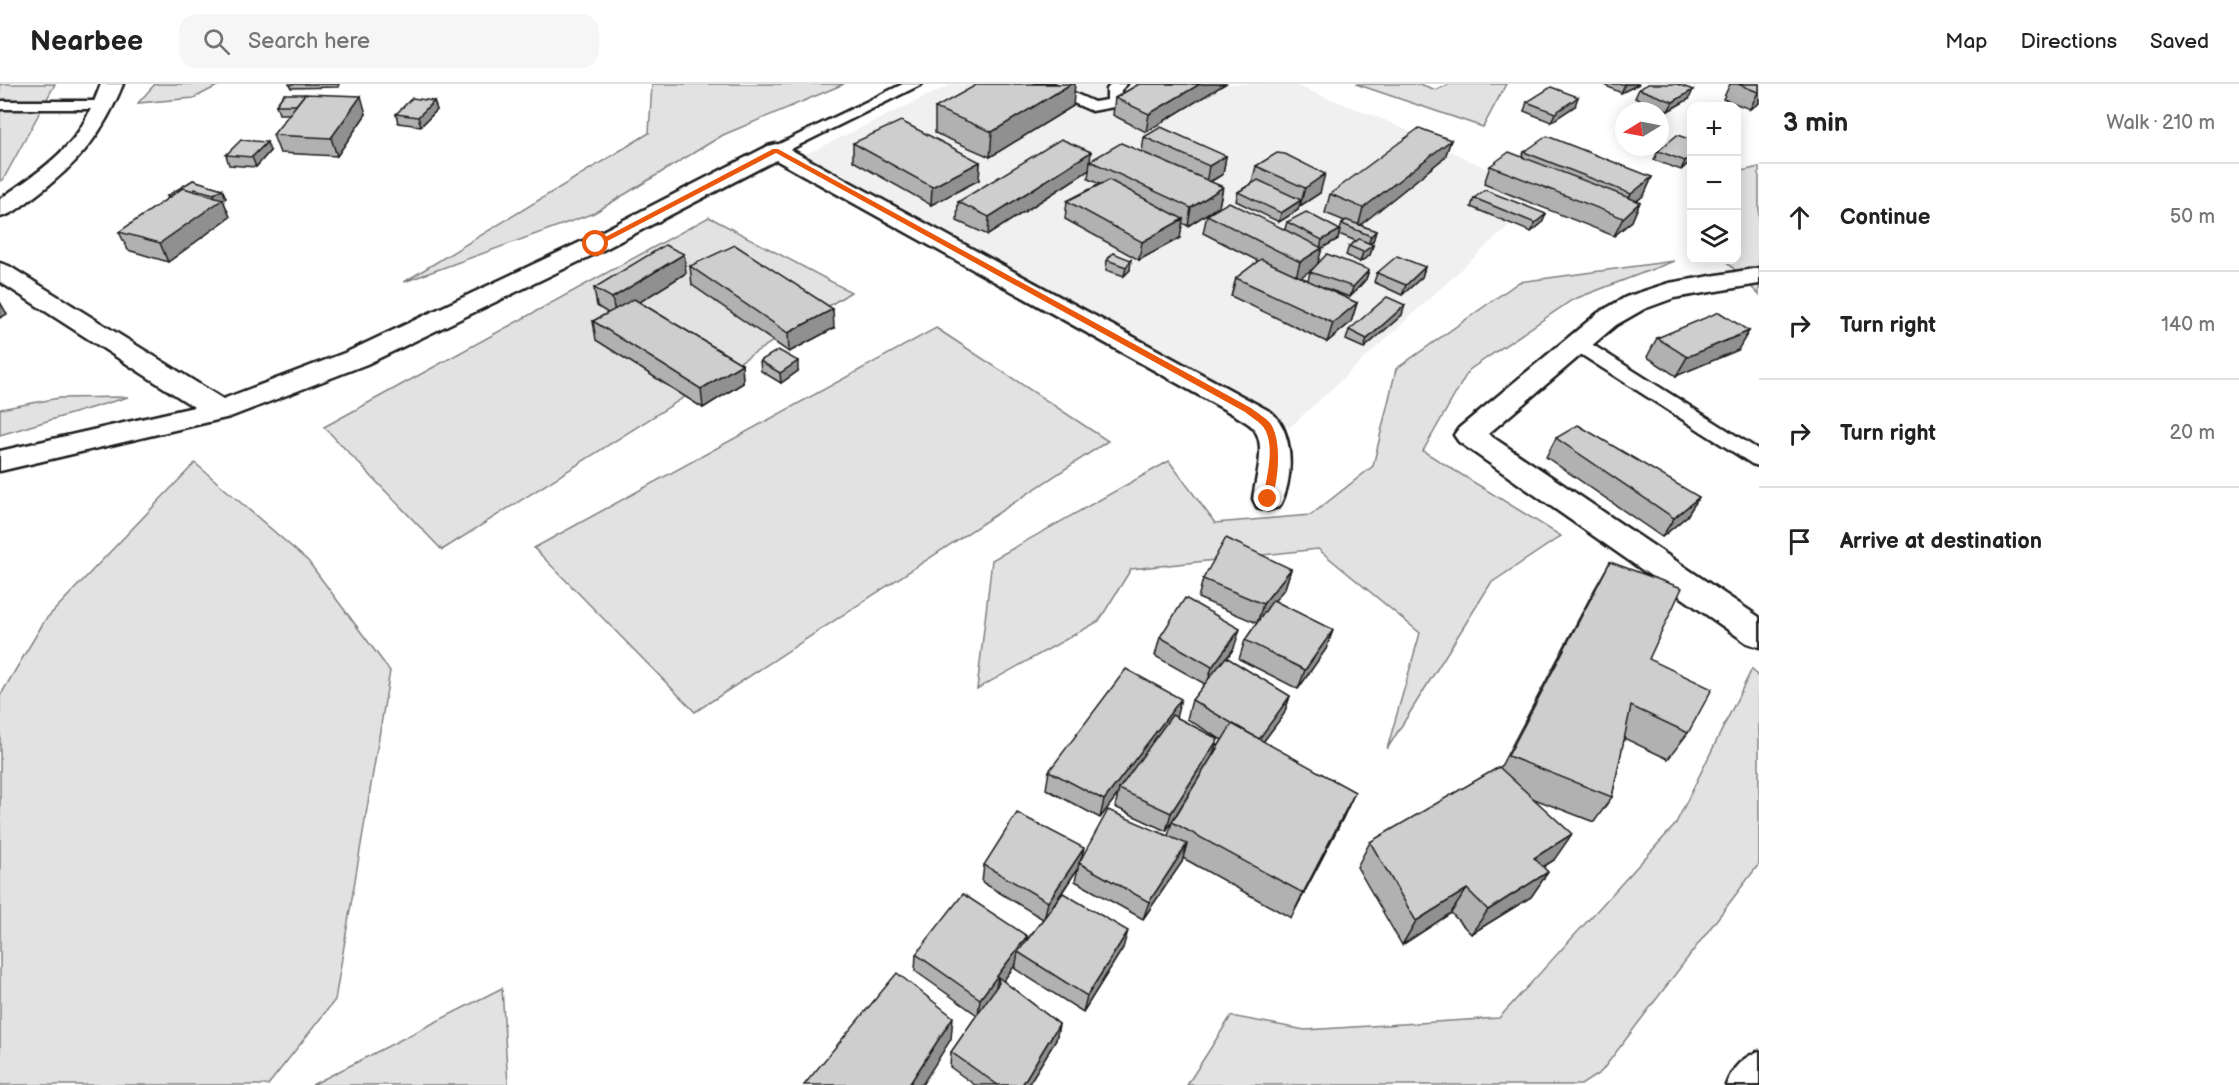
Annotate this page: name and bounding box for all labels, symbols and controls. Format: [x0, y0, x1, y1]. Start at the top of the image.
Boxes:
search box [179, 14, 599, 68]
text: Nearbee [30, 25, 143, 58]
icon: search [200, 25, 233, 58]
text: Search here [248, 28, 370, 55]
text: Map [1945, 29, 1988, 54]
text: Directions [2021, 29, 2117, 54]
text: Saved [2150, 29, 2209, 54]
north arrow [1615, 102, 1669, 156]
map controls [1687, 102, 1741, 264]
button: + [1687, 102, 1741, 156]
text: 3 min [1783, 108, 1848, 139]
text: Walk · 210 m [2106, 111, 2215, 135]
button: − [1687, 156, 1741, 210]
icon: ahead [1783, 201, 1816, 234]
text: Continue [1840, 204, 1930, 231]
text: 50 m [2170, 205, 2215, 229]
button: layers [1687, 210, 1741, 264]
route start [582, 230, 608, 256]
icon: right [1783, 309, 1816, 342]
text: Turn right [1840, 312, 1936, 339]
text: 140 m [2161, 313, 2215, 337]
icon: right [1783, 417, 1816, 450]
text: Turn right [1840, 420, 1936, 447]
text: 20 m [2170, 421, 2215, 445]
route end [1254, 485, 1280, 511]
icon: arrive [1783, 525, 1816, 558]
text: Arrive at destination [1840, 528, 2042, 555]

